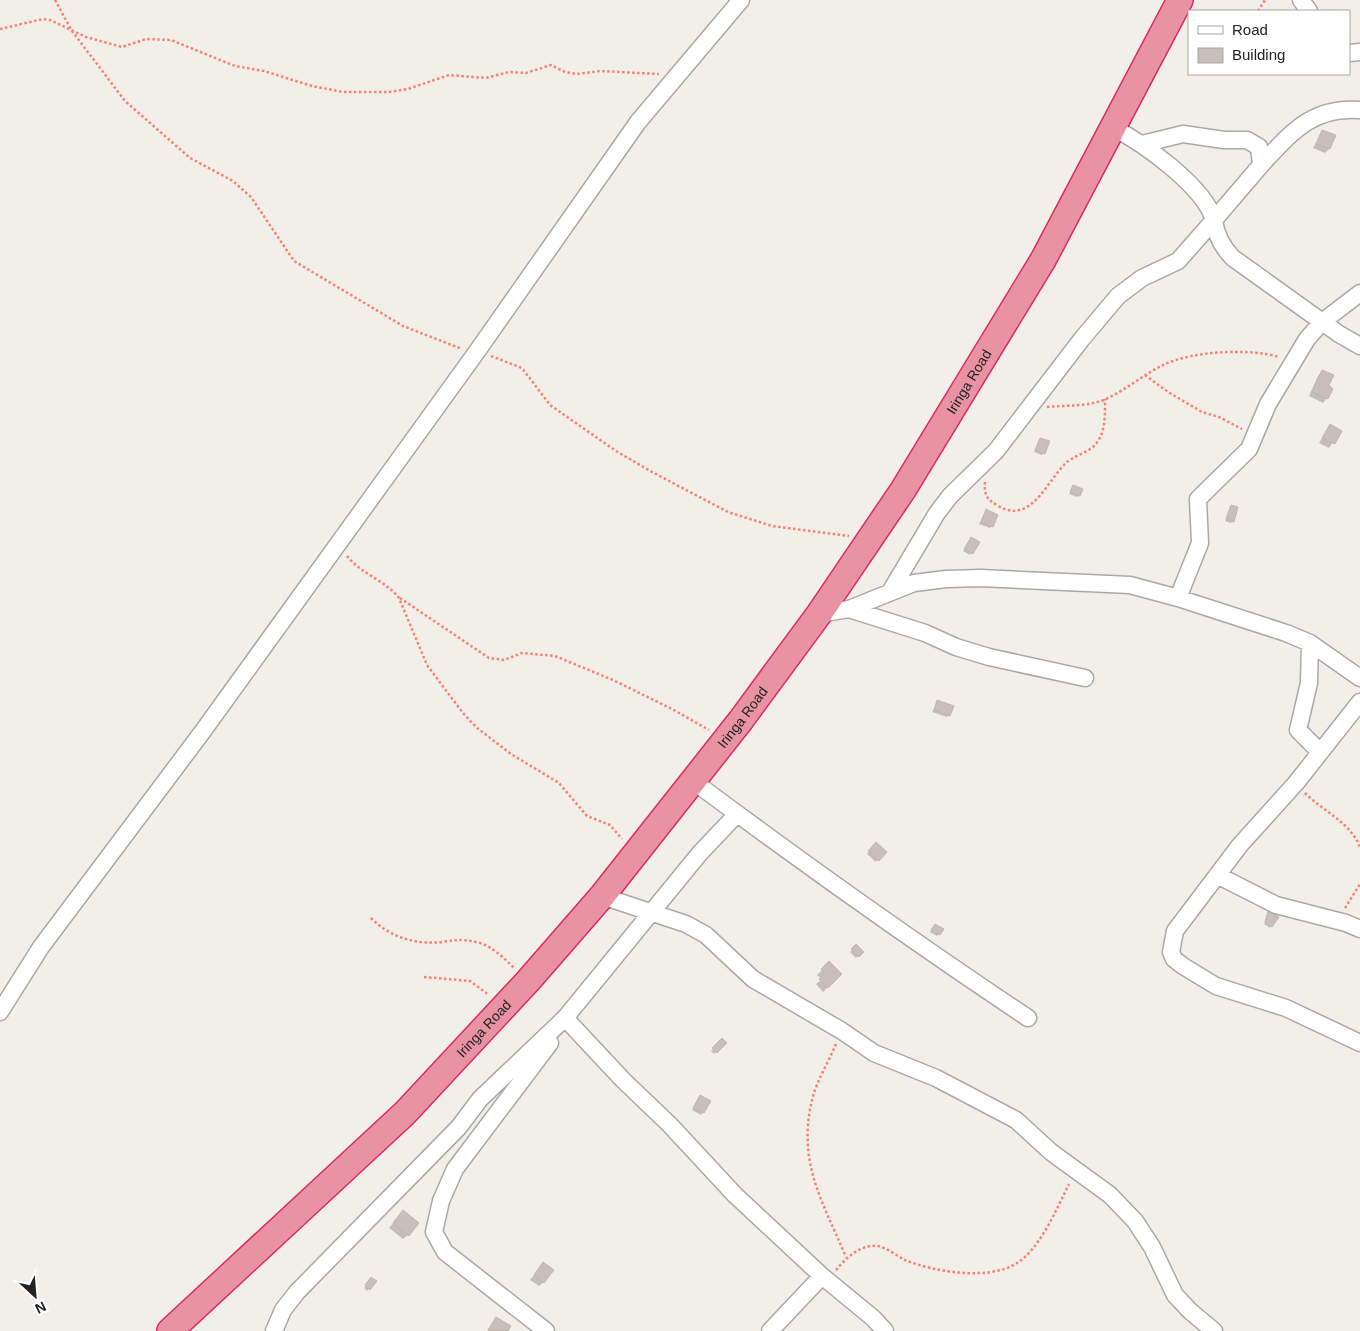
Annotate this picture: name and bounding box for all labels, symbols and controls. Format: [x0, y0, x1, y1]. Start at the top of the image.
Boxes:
legend [1188, 10, 1350, 75]
text: Road [1232, 21, 1268, 38]
text: Building [1232, 46, 1285, 63]
street label: Iringa Road [943, 347, 995, 417]
street label: Iringa Road [714, 684, 771, 751]
street label: Iringa Road [453, 997, 514, 1061]
north arrow [10, 1271, 60, 1321]
text: N [33, 1298, 49, 1317]

